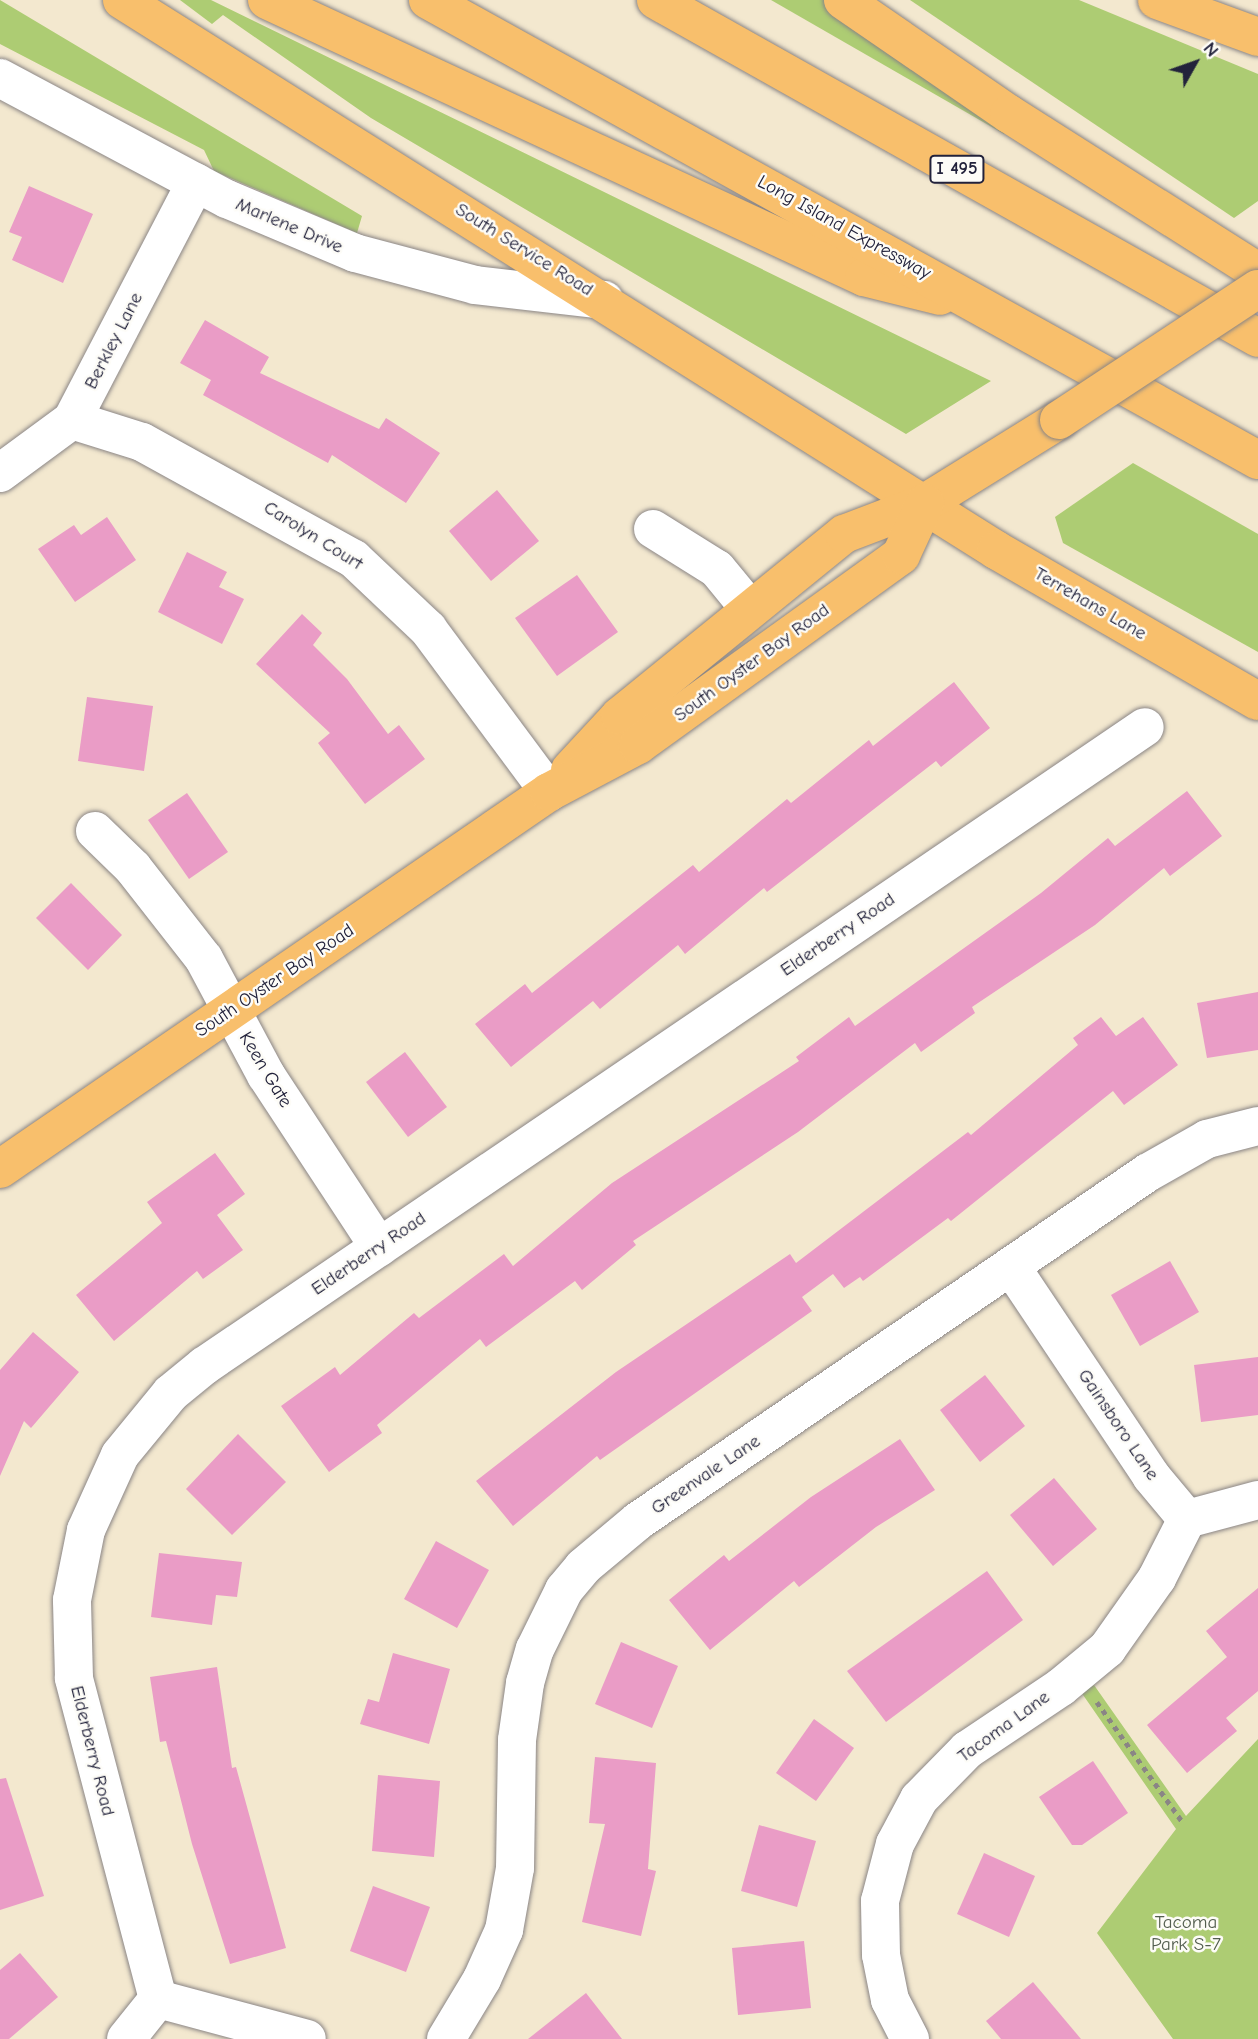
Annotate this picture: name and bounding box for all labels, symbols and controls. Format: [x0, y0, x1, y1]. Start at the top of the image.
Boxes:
north arrow [1160, 28, 1230, 98]
text: N [1199, 38, 1223, 61]
road number: I 495 [929, 154, 985, 184]
street label: Long Island Expressway [753, 171, 935, 285]
street label: Marlene Drive [232, 193, 346, 259]
street label: South Service Road [451, 198, 597, 302]
street label: Berkley Lane [80, 289, 148, 393]
street label: Carolyn Court [259, 496, 367, 576]
street label: Terrehans Lane [1030, 563, 1150, 645]
street label: South Oyster Bay Road [670, 599, 834, 727]
street label: Elderberry Road [776, 888, 900, 982]
street label: South Oyster Bay Road [191, 919, 359, 1043]
street label: Keen Gate [234, 1028, 296, 1112]
street label: Elderberry Road [307, 1207, 431, 1301]
street label: Gainsboro Lane [1072, 1365, 1164, 1485]
street label: Greenvale Lane [647, 1430, 765, 1520]
street label: Elderberry Road [65, 1684, 119, 1818]
street label: Tacoma Lane [954, 1686, 1054, 1768]
park label: Tacoma Park S-7 [1151, 1912, 1221, 1956]

